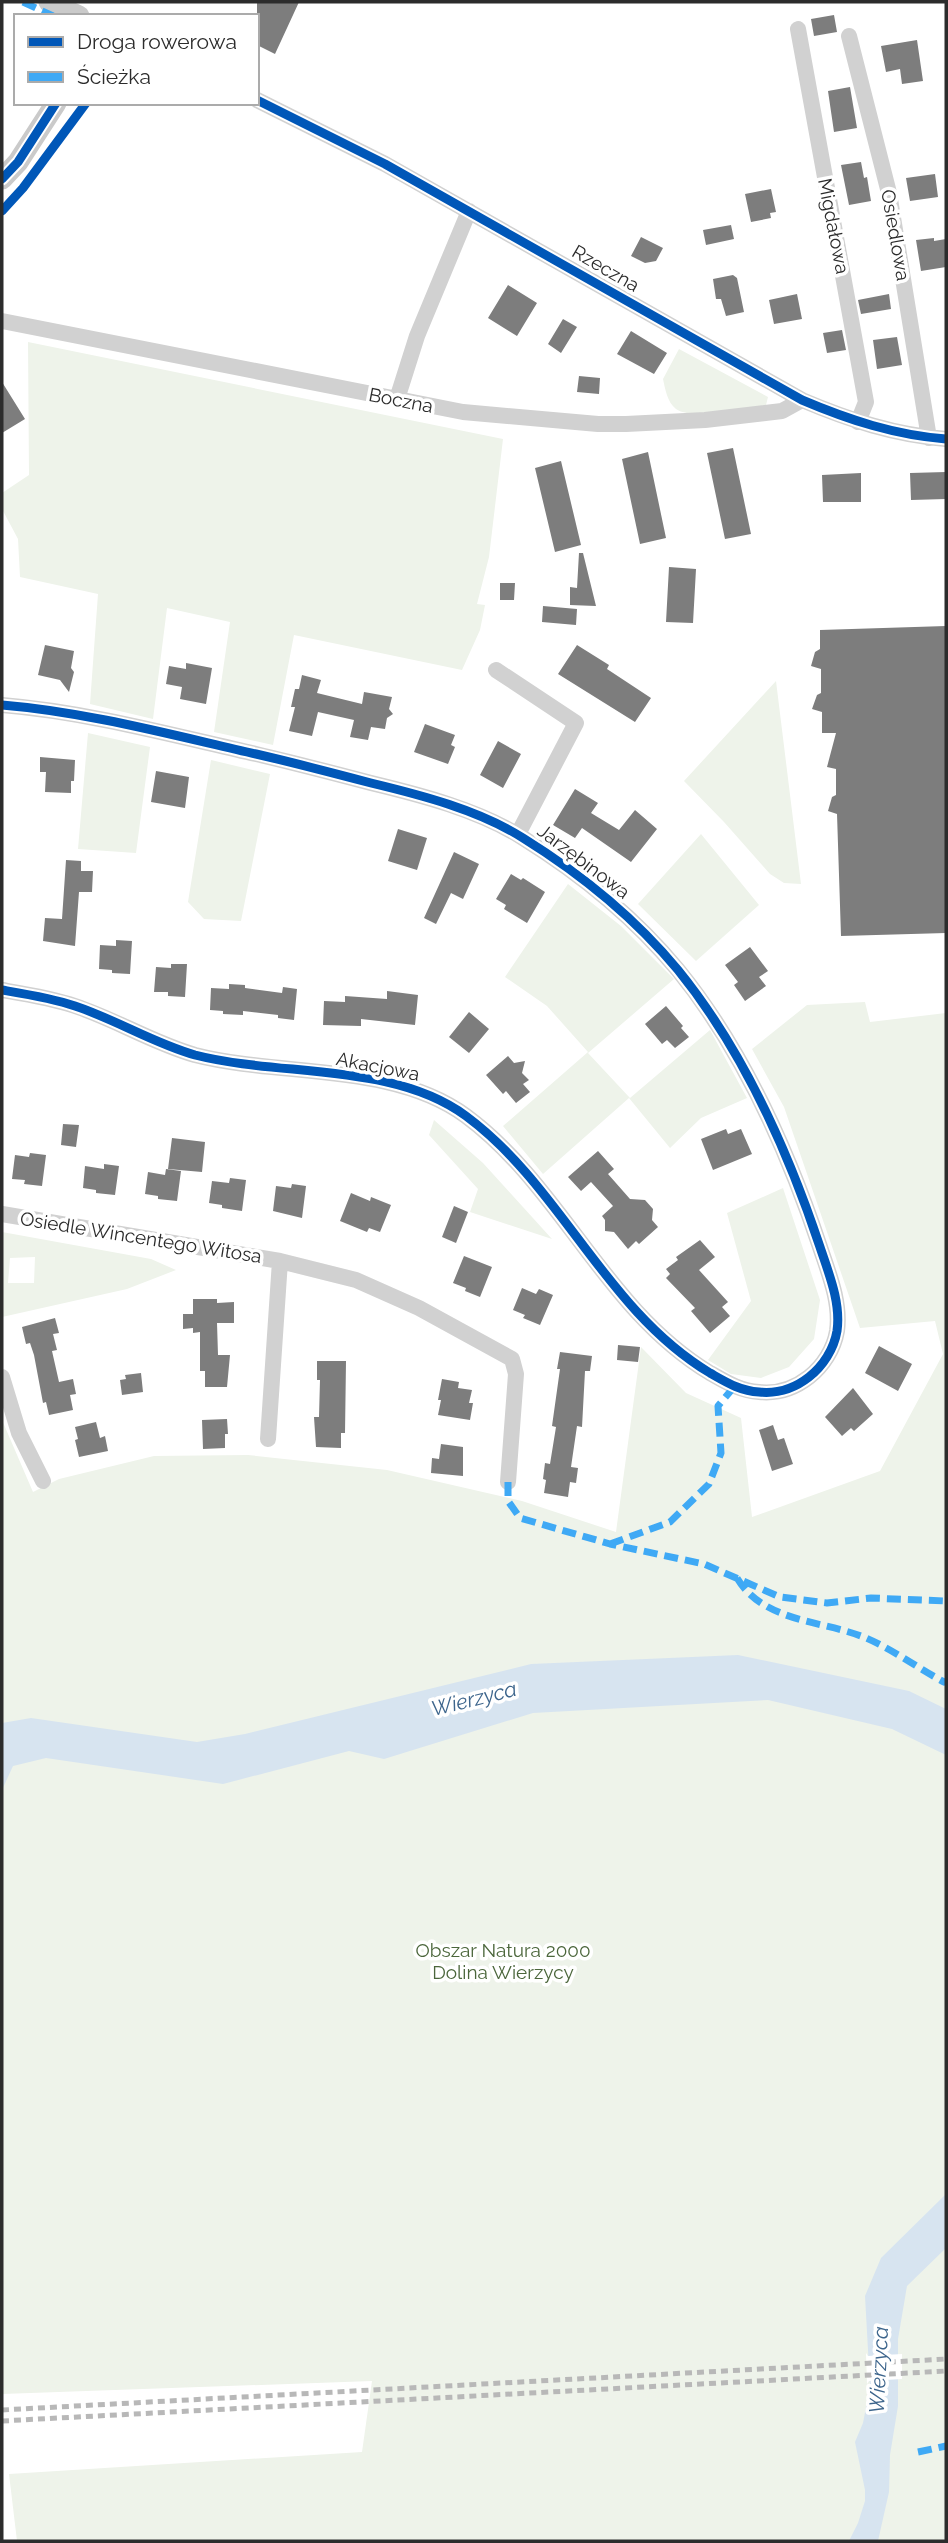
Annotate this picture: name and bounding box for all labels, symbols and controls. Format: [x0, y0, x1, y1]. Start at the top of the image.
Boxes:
legend [14, 14, 259, 105]
text: Droga rowerowa [77, 29, 237, 54]
text: Ścieżka [77, 64, 151, 89]
street label: Migdałowa [814, 176, 854, 276]
street label: Osiedlowa [877, 188, 915, 282]
street label: Rzeczna [568, 240, 644, 296]
street label: Boczna [367, 383, 435, 417]
street label: Jarzębinowa [534, 819, 634, 903]
street label: Akacjowa [334, 1047, 422, 1085]
street label: Osiedle Wincentego Witosa [19, 1207, 263, 1267]
water label: Wierzyca [429, 1676, 519, 1721]
park label: Obszar Natura 2000 Dolina Wierzycy [415, 1939, 591, 1983]
water label: Wierzyca [864, 2326, 893, 2414]

